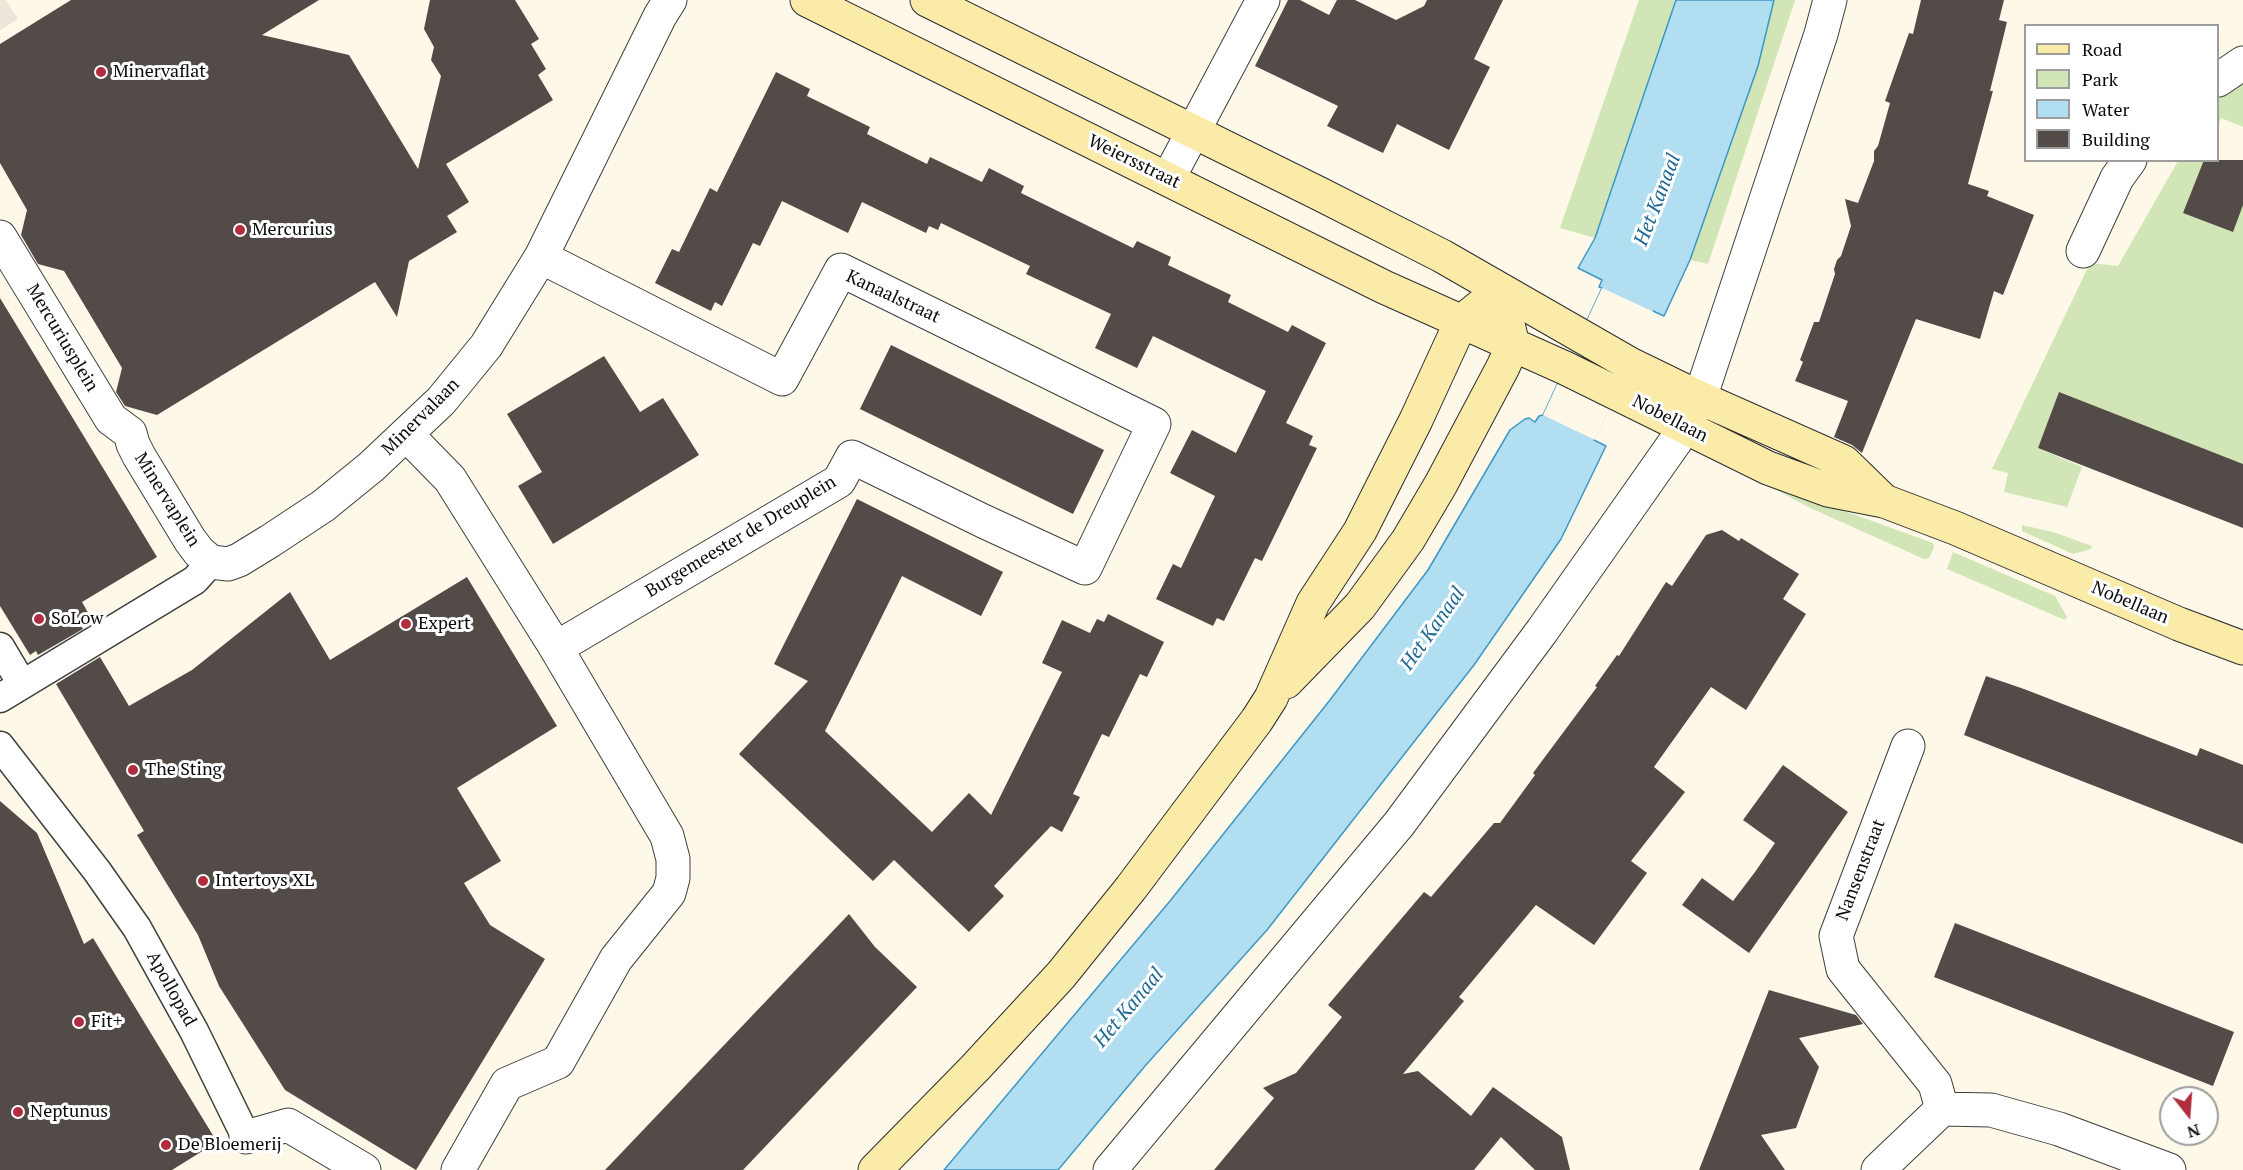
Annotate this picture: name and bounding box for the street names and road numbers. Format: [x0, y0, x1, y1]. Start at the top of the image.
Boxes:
street label: Weiersstraat [1084, 130, 1184, 194]
street label: Kanaalstraat [843, 266, 943, 328]
street label: Mercuriusplein [21, 280, 103, 396]
street label: Minervalaan [378, 374, 464, 460]
street label: Nobellaan [1629, 391, 1711, 447]
street label: Minervaplein [129, 449, 205, 551]
street label: Burgemeester de Dreuplein [642, 471, 840, 603]
street label: Nobellaan [2088, 577, 2172, 629]
street label: Nansenstraat [1832, 816, 1890, 924]
street label: Apollopad [142, 948, 200, 1030]

